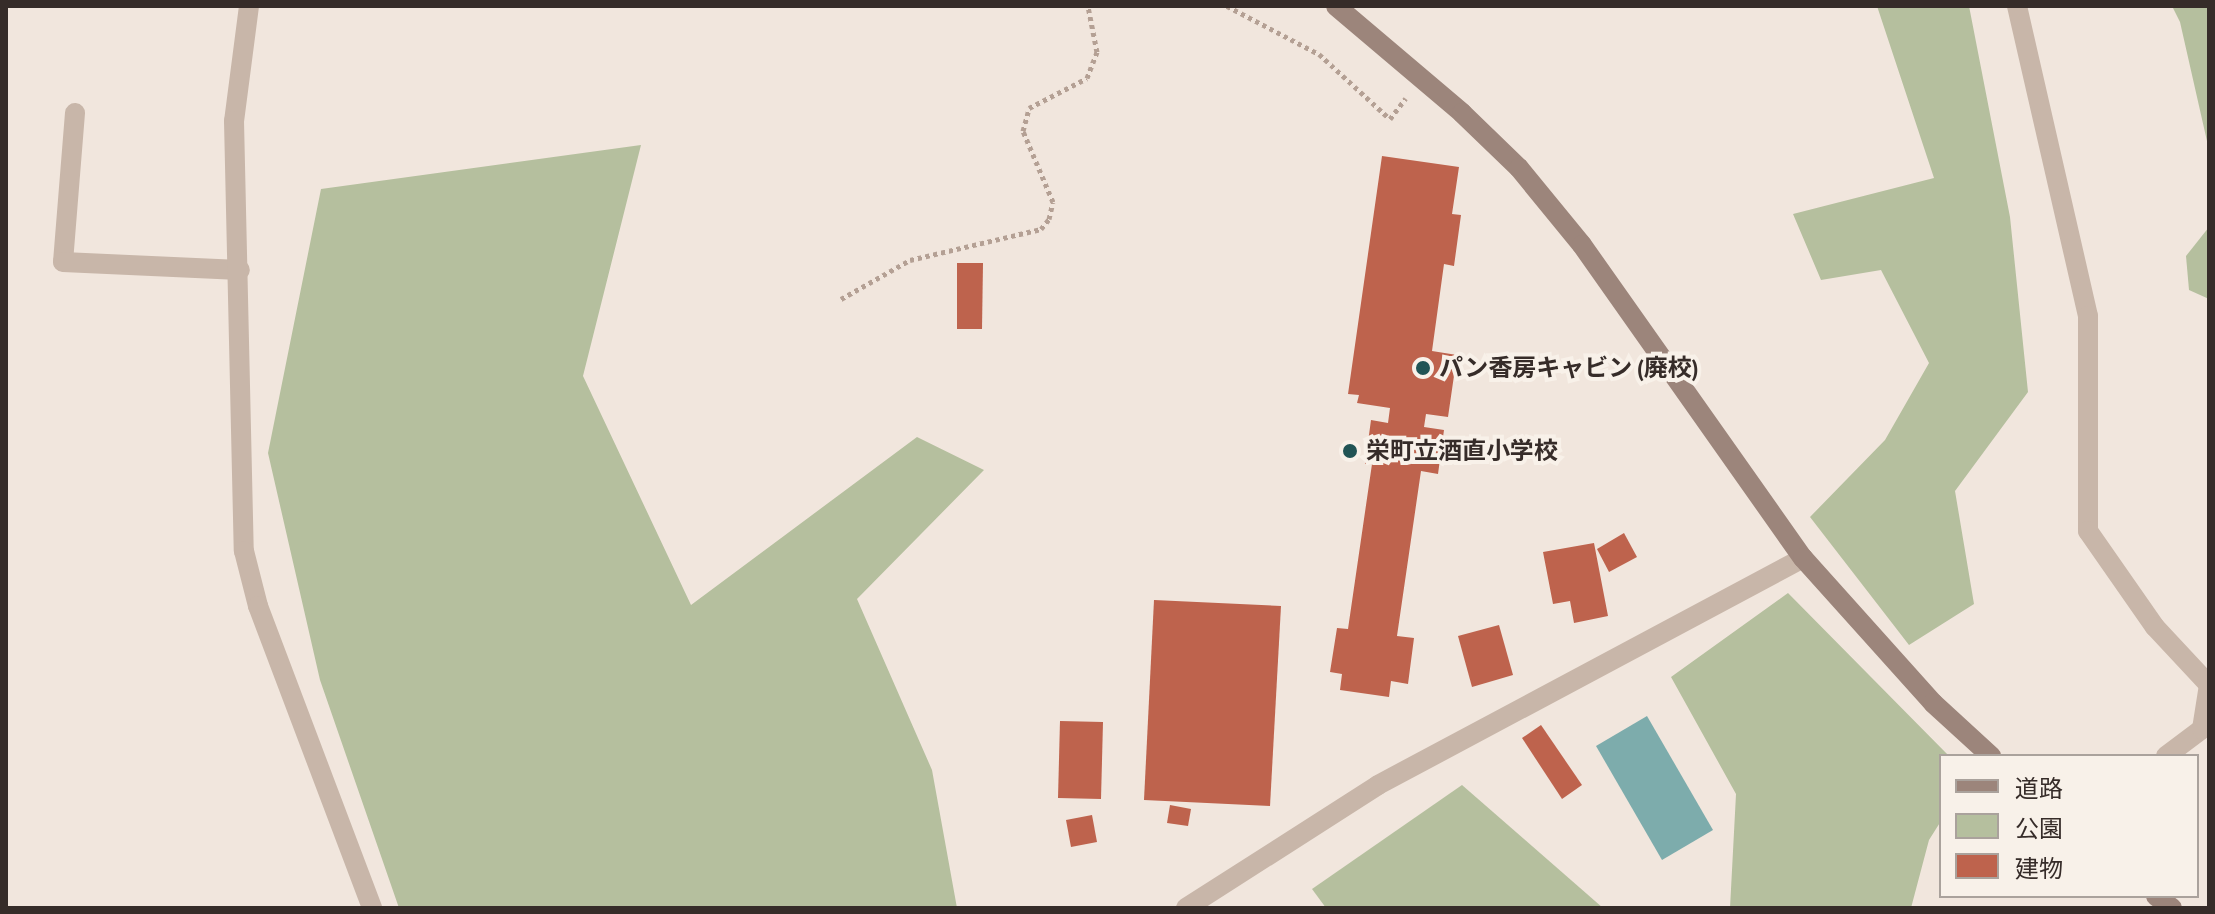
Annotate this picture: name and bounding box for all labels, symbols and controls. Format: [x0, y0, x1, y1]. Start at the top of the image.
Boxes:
place label: パン香房キャビン (廃校) [1439, 354, 1697, 382]
marker: パン香房キャビン (廃校) [1414, 359, 1432, 377]
place label: 栄町立酒直小学校 [1366, 437, 1558, 465]
marker: 栄町立酒直小学校 [1341, 442, 1359, 460]
legend [1939, 754, 2199, 898]
text: 道路 [2015, 773, 2063, 804]
text: 公園 [2015, 813, 2063, 844]
text: 建物 [2015, 853, 2063, 884]

